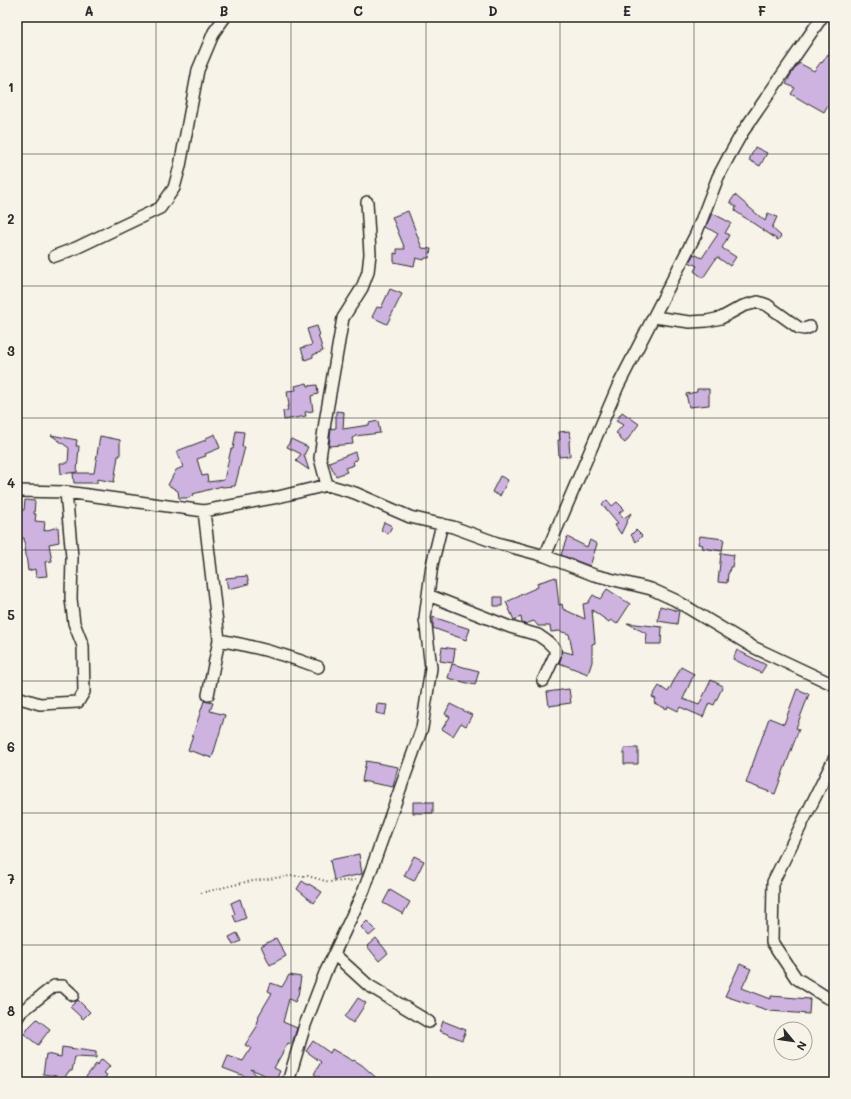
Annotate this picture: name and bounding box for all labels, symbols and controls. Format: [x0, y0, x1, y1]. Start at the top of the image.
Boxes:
text: A [84, 2, 94, 19]
text: B [220, 2, 229, 19]
text: C [353, 2, 363, 19]
text: D [488, 2, 498, 19]
text: E [623, 2, 631, 19]
text: F [758, 2, 766, 19]
text: 1 [8, 78, 14, 95]
text: 2 [7, 210, 15, 227]
text: 3 [7, 342, 15, 359]
text: 4 [7, 474, 15, 491]
text: 5 [7, 606, 15, 623]
text: 6 [7, 738, 15, 755]
text: 7 [7, 870, 15, 887]
text: 8 [7, 1002, 15, 1019]
north arrow [773, 1021, 813, 1061]
text: N [794, 1039, 811, 1053]

